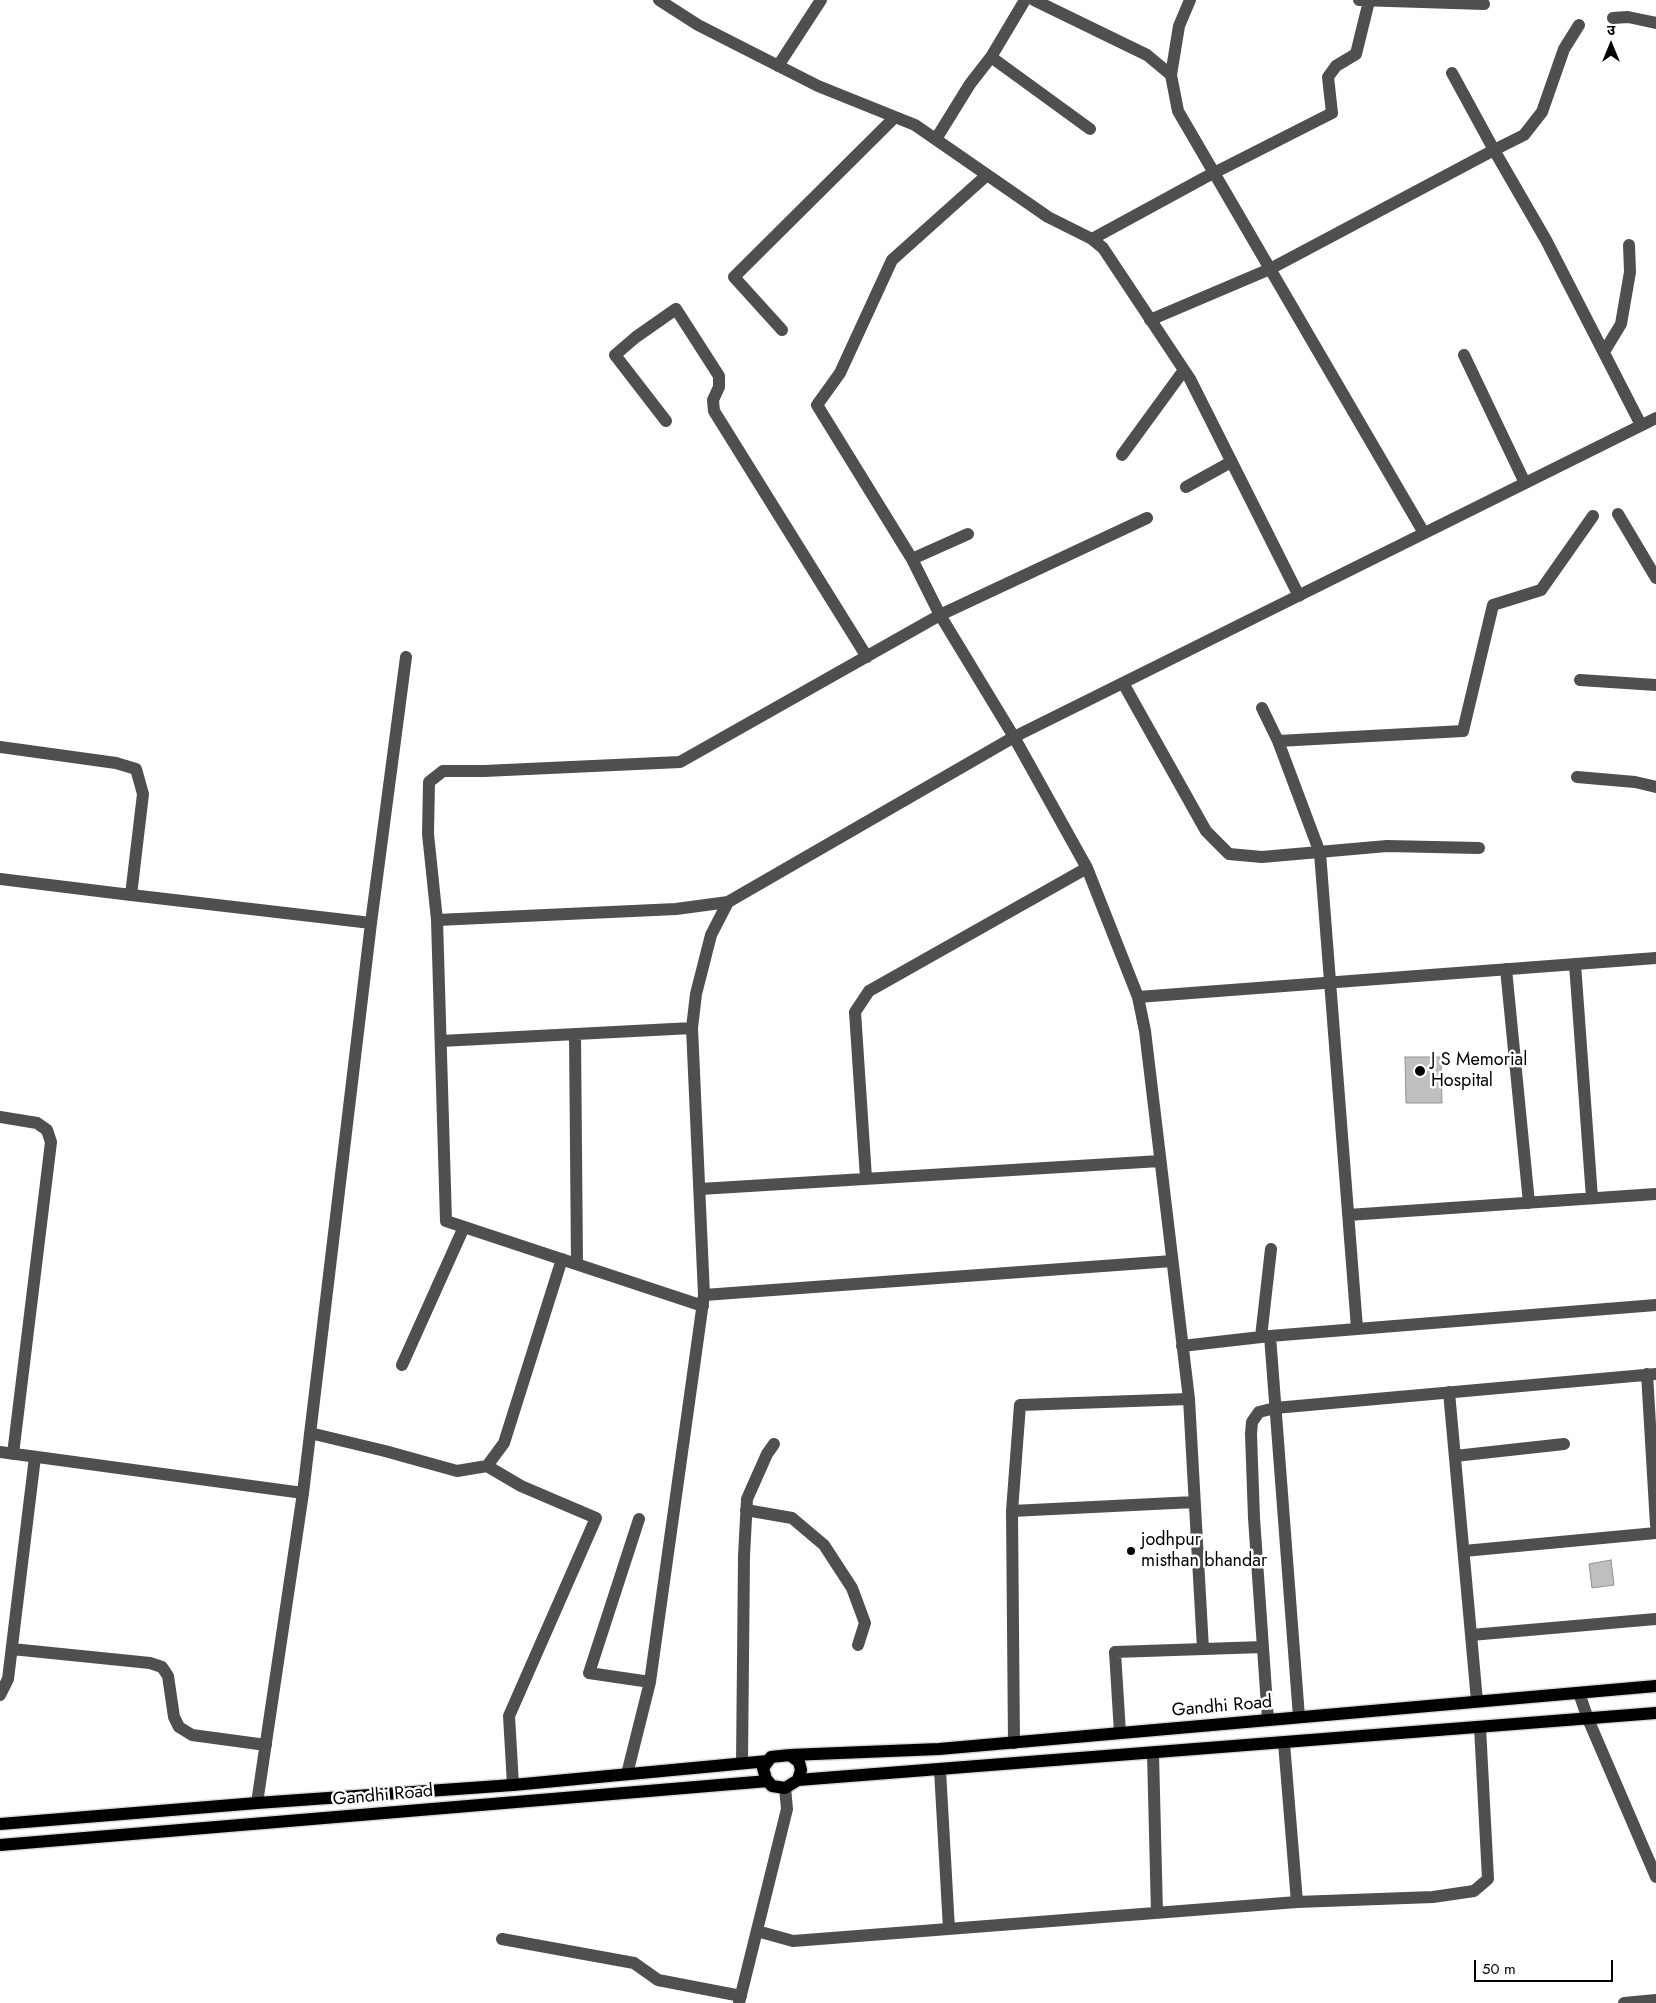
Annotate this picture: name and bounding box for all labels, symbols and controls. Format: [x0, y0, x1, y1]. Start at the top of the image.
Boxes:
north arrow [1586, 20, 1636, 70]
text: उ [1607, 20, 1615, 40]
place label: J S Memorial Hospital [1431, 1050, 1527, 1092]
marker: J S Memorial Hospital [1413, 1064, 1427, 1078]
place label: jodhpur misthan bhandar [1141, 1530, 1267, 1572]
marker: jodhpur misthan bhandar [1125, 1545, 1137, 1557]
street label: Gandhi Road [1171, 1692, 1273, 1722]
street label: Gandhi Road [332, 1781, 434, 1811]
scale bar [1476, 1950, 1615, 1982]
text: 50 m [1482, 1958, 1516, 1980]

